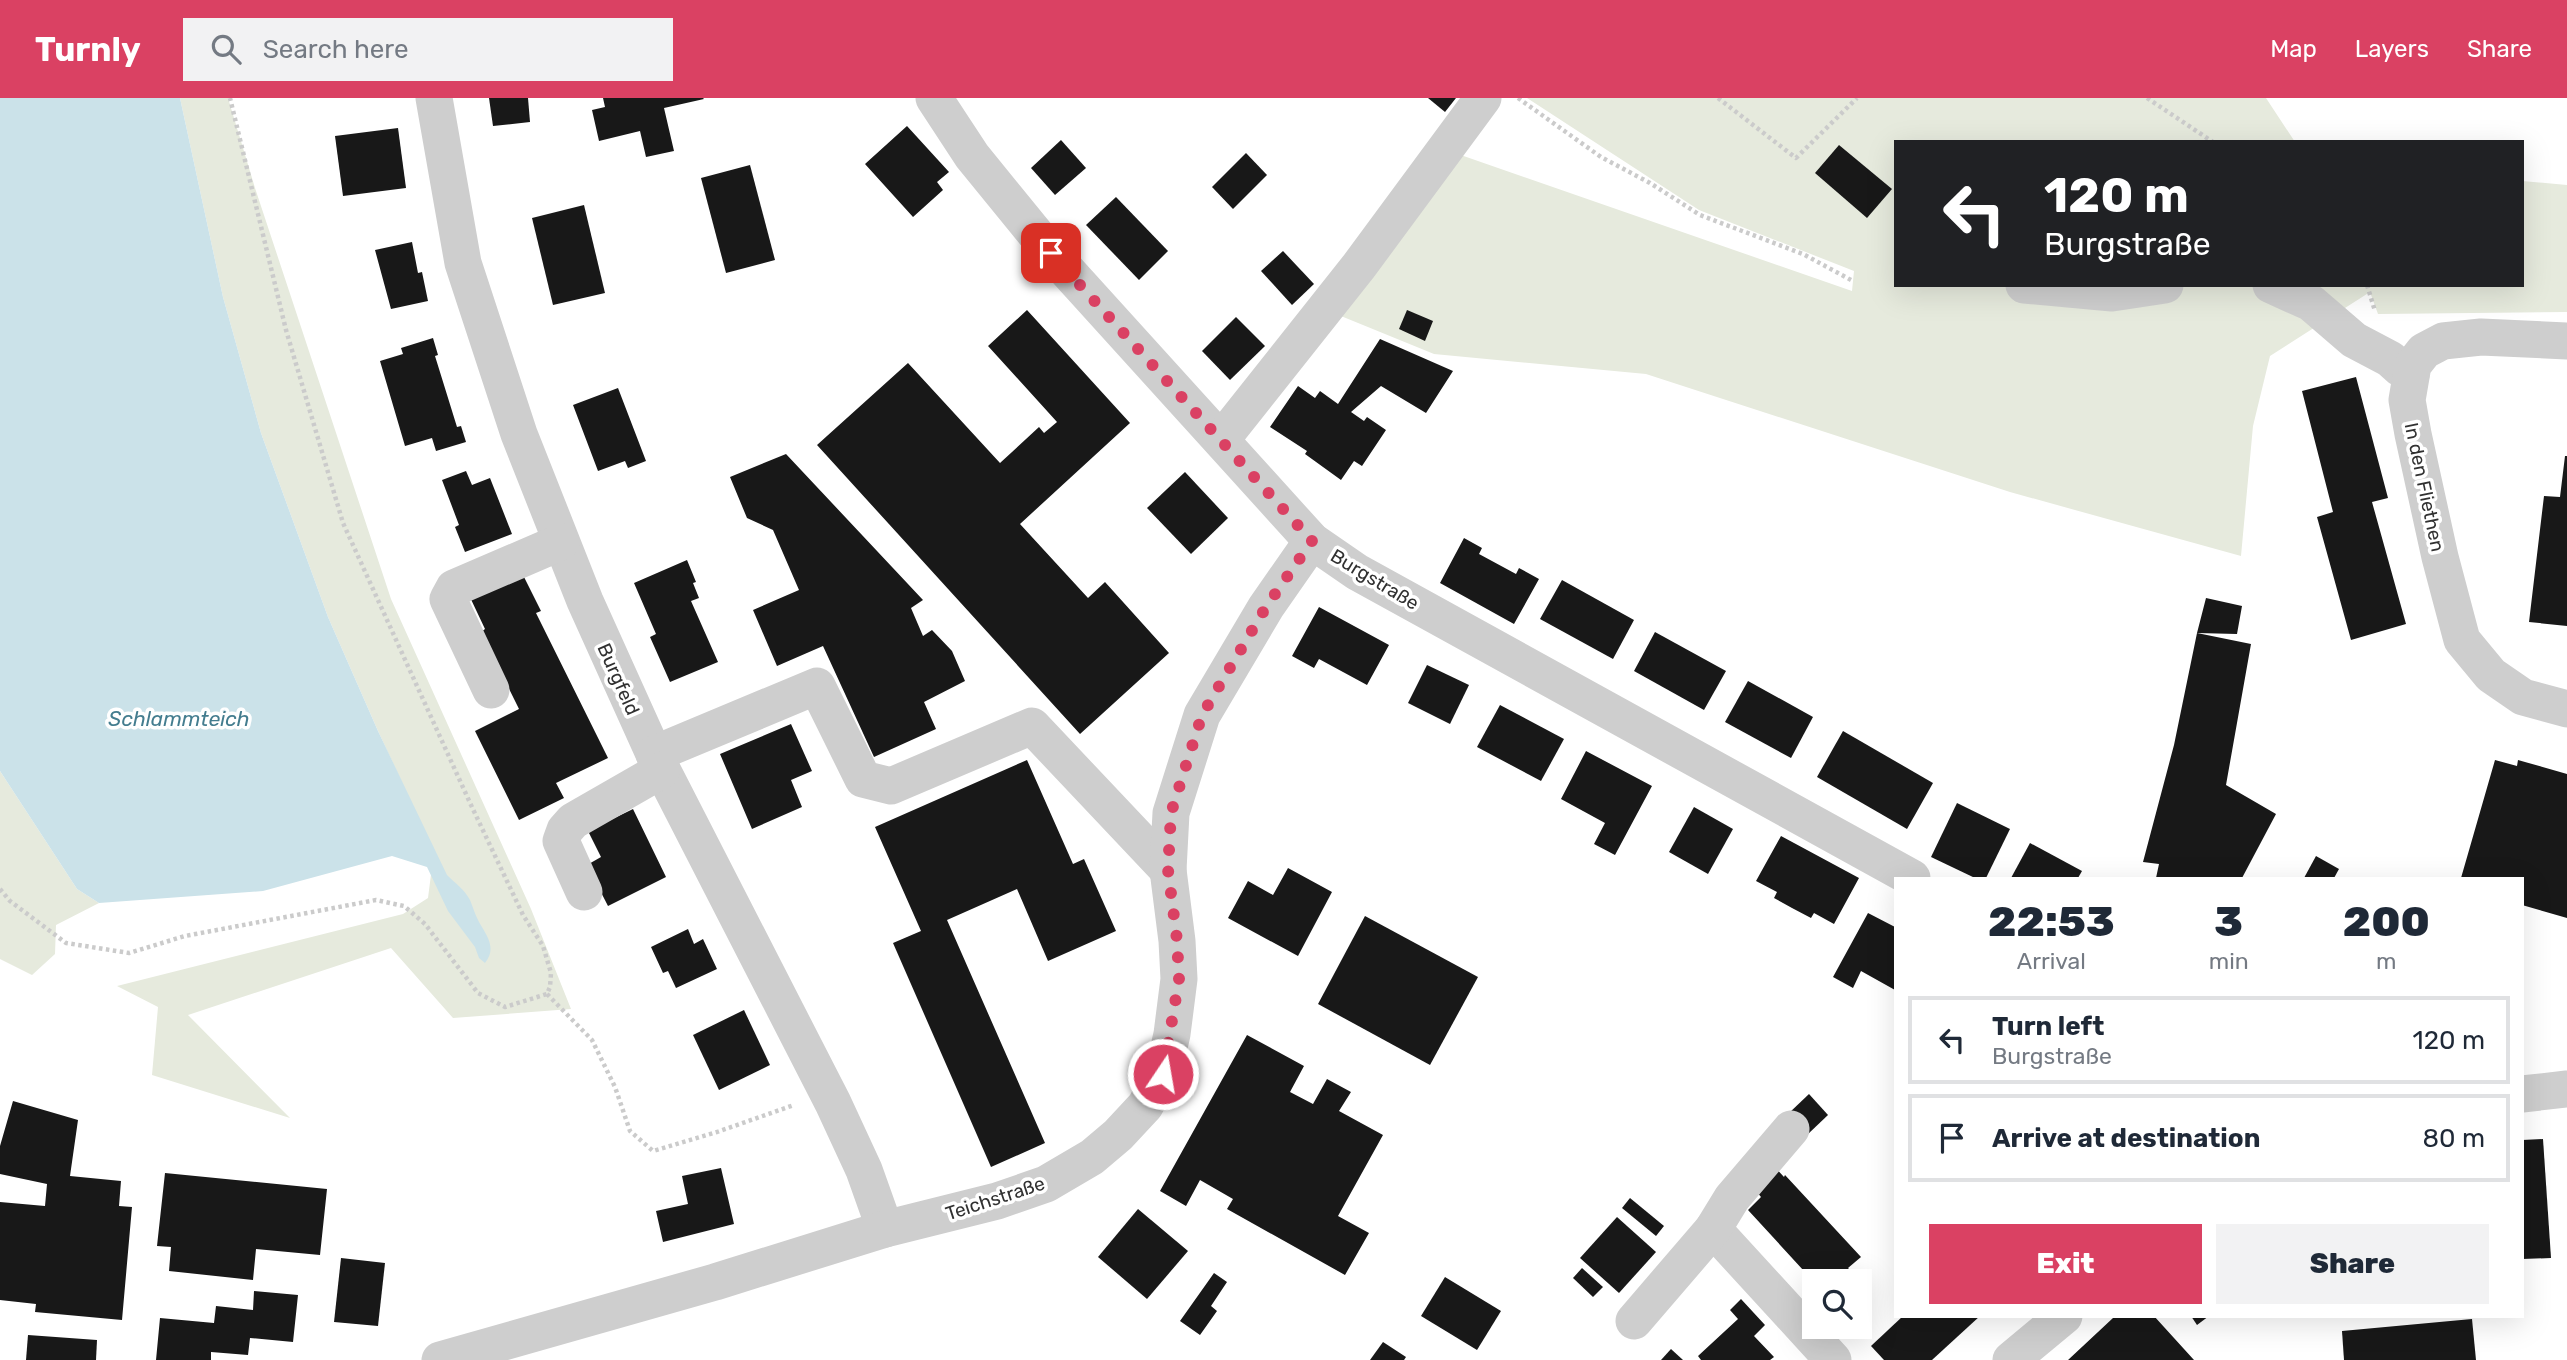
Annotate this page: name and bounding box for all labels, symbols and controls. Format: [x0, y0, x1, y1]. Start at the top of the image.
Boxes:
search box [183, 18, 673, 81]
text: Turnly [35, 30, 141, 69]
icon: search [207, 30, 245, 68]
text: Search here [263, 34, 409, 65]
text: Map [2270, 35, 2317, 63]
text: Layers [2355, 35, 2429, 63]
text: Share [2467, 35, 2532, 63]
text: 120 m [2044, 166, 2189, 224]
icon: left [1929, 168, 2020, 259]
pin [1021, 223, 1081, 283]
text: Burgstraße [2044, 225, 2211, 263]
icon: arrive [1032, 234, 1070, 272]
street label: In den Fliethen [2400, 420, 2449, 554]
street label: Burgstraße [1326, 544, 1423, 615]
street label: Burgfeld [593, 640, 645, 719]
water label: Schlammteich [108, 706, 250, 731]
text: 22:53 [1988, 897, 2115, 947]
text: 3 [2214, 897, 2243, 947]
text: 200 [2343, 897, 2430, 947]
text: Arrival [2017, 947, 2086, 975]
text: min [2209, 947, 2249, 975]
text: m [2376, 947, 2397, 975]
text: Turn left [1992, 1011, 2104, 1042]
icon: left [1933, 1021, 1971, 1059]
text: 120 m [2413, 1025, 2485, 1056]
position arrow [1126, 1037, 1200, 1111]
text: Burgstraße [1992, 1042, 2112, 1070]
icon: arrive [1933, 1119, 1971, 1157]
text: Arrive at destination [1992, 1123, 2260, 1154]
text: 80 m [2422, 1123, 2485, 1154]
street label: Teichstraße [943, 1172, 1048, 1225]
button: Exit [1929, 1224, 2202, 1304]
button: Share [2216, 1224, 2489, 1304]
map controls [1802, 1269, 1872, 1339]
button: search [1802, 1269, 1872, 1339]

